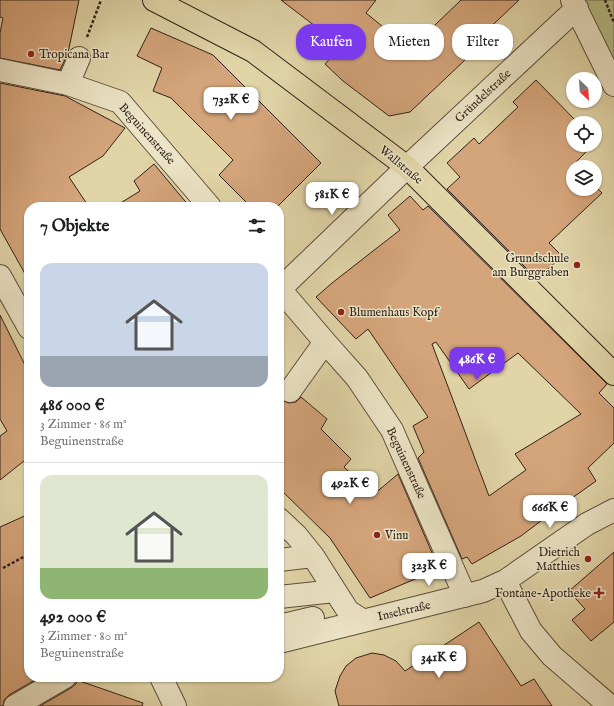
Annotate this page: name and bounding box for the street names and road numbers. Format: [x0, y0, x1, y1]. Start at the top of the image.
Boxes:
street label: Gründelstraße [452, 66, 515, 126]
street label: Beguinenstraße [116, 100, 179, 168]
street label: Wallstraße [376, 143, 426, 188]
street label: Beguinenstraße [383, 425, 429, 502]
street label: Inselstraße [376, 597, 433, 624]

